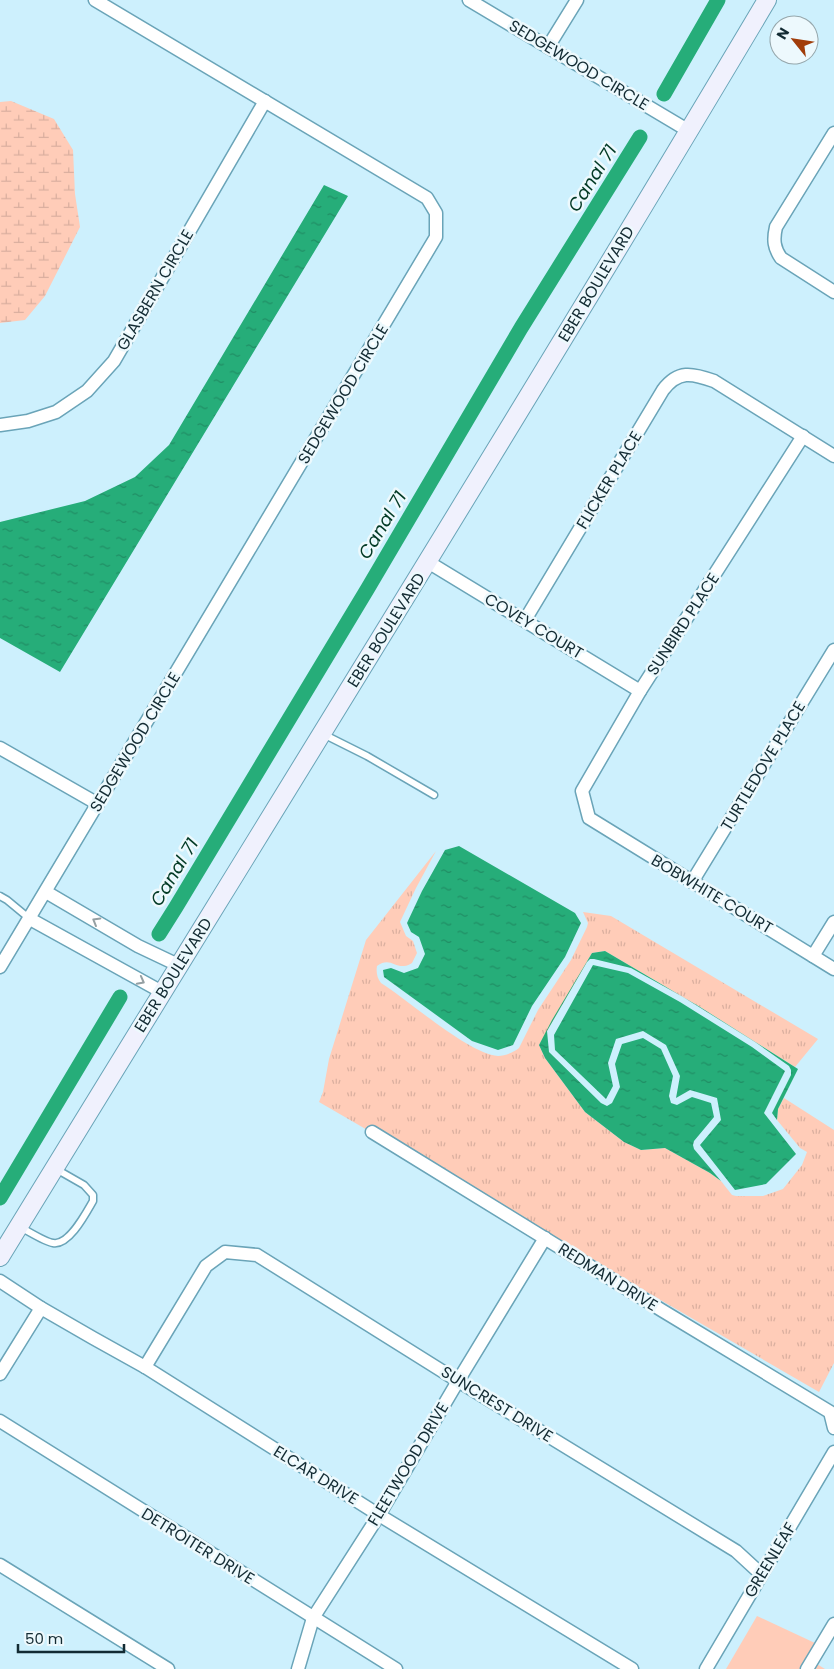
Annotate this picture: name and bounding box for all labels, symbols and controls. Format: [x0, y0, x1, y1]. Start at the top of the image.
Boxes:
street label: SEDGEWOOD CIRCLE [505, 14, 653, 116]
north arrow [769, 15, 819, 65]
text: N [771, 24, 794, 43]
water label: Canal 71 [561, 139, 623, 216]
street label: EBER BOULEVARD [552, 222, 640, 346]
street label: GLASBERN CIRCLE [111, 225, 199, 355]
street label: SEDGEWOOD CIRCLE [292, 320, 394, 468]
street label: FLICKER PLACE [571, 427, 647, 533]
water label: Canal 71 [352, 486, 412, 564]
street label: EBER BOULEVARD [341, 568, 431, 692]
street label: SUNBIRD PLACE [641, 568, 725, 680]
street label: COVEY COURT [480, 587, 588, 665]
street label: SEDGEWOOD CIRCLE [84, 668, 186, 816]
street label: TURTLEDOVE PLACE [715, 697, 811, 835]
water label: Canal 71 [144, 833, 204, 911]
street label: BOBWHITE COURT [647, 849, 777, 940]
street label: EBER BOULEVARD [128, 913, 218, 1037]
one-way arrow [93, 917, 102, 927]
one-way arrow [136, 975, 145, 985]
street label: REDMAN DRIVE [554, 1237, 662, 1317]
street label: SUNCREST DRIVE [437, 1360, 557, 1448]
street label: FLEETWOOD DRIVE [362, 1398, 454, 1530]
street label: ELCAR DRIVE [269, 1440, 363, 1510]
street label: DETROITER DRIVE [137, 1502, 259, 1590]
street label: GREENLEAF [739, 1518, 801, 1602]
scale bar [18, 1622, 124, 1654]
text: 50 m [25, 1628, 63, 1649]

